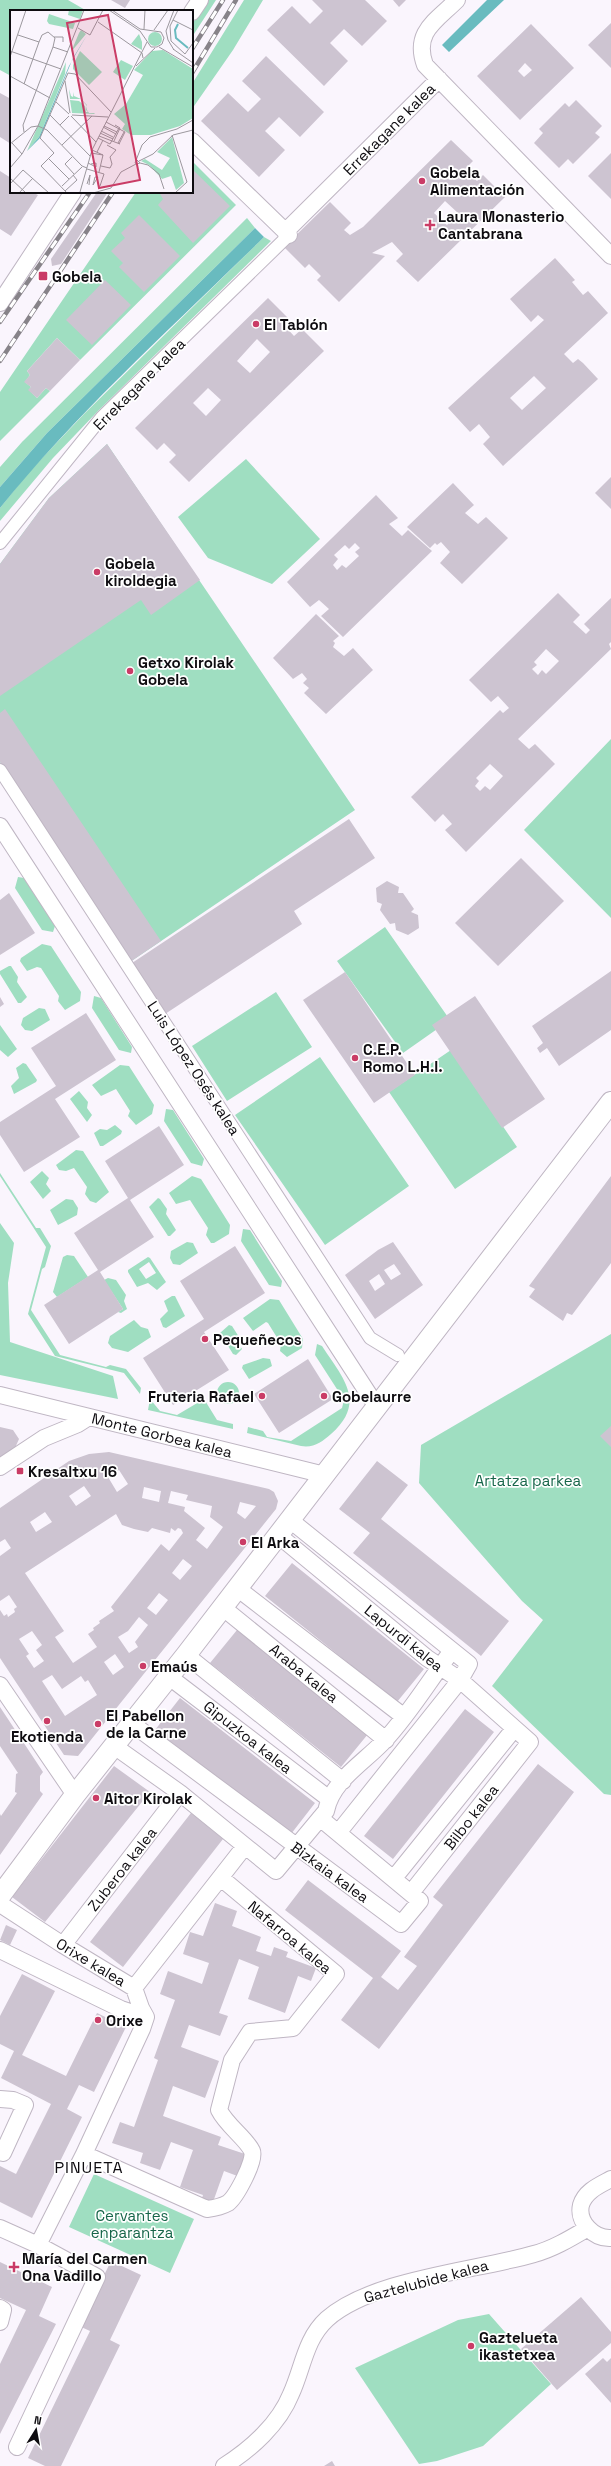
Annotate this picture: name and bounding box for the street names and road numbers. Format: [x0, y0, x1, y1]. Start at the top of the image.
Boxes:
street label: Errekagane kalea [339, 79, 439, 179]
street label: Errekagane kalea [89, 334, 189, 434]
street label: Luis López Osés kalea [143, 997, 245, 1139]
street label: Monte Gorbea kalea [90, 1408, 235, 1462]
street label: Lapurdi kalea [361, 1600, 448, 1676]
street label: Araba kalea [266, 1639, 343, 1707]
street label: Gipuzkoa kalea [200, 1696, 296, 1778]
street label: Bilbo kalea [440, 1780, 503, 1853]
street label: Zuberoa kalea [83, 1823, 161, 1915]
street label: Bizkaia kalea [287, 1837, 373, 1907]
street label: Nafarroa kalea [244, 1896, 336, 1978]
street label: Orixe kalea [53, 1934, 130, 1990]
street label: Gaztelubide kalea [362, 2255, 491, 2307]

